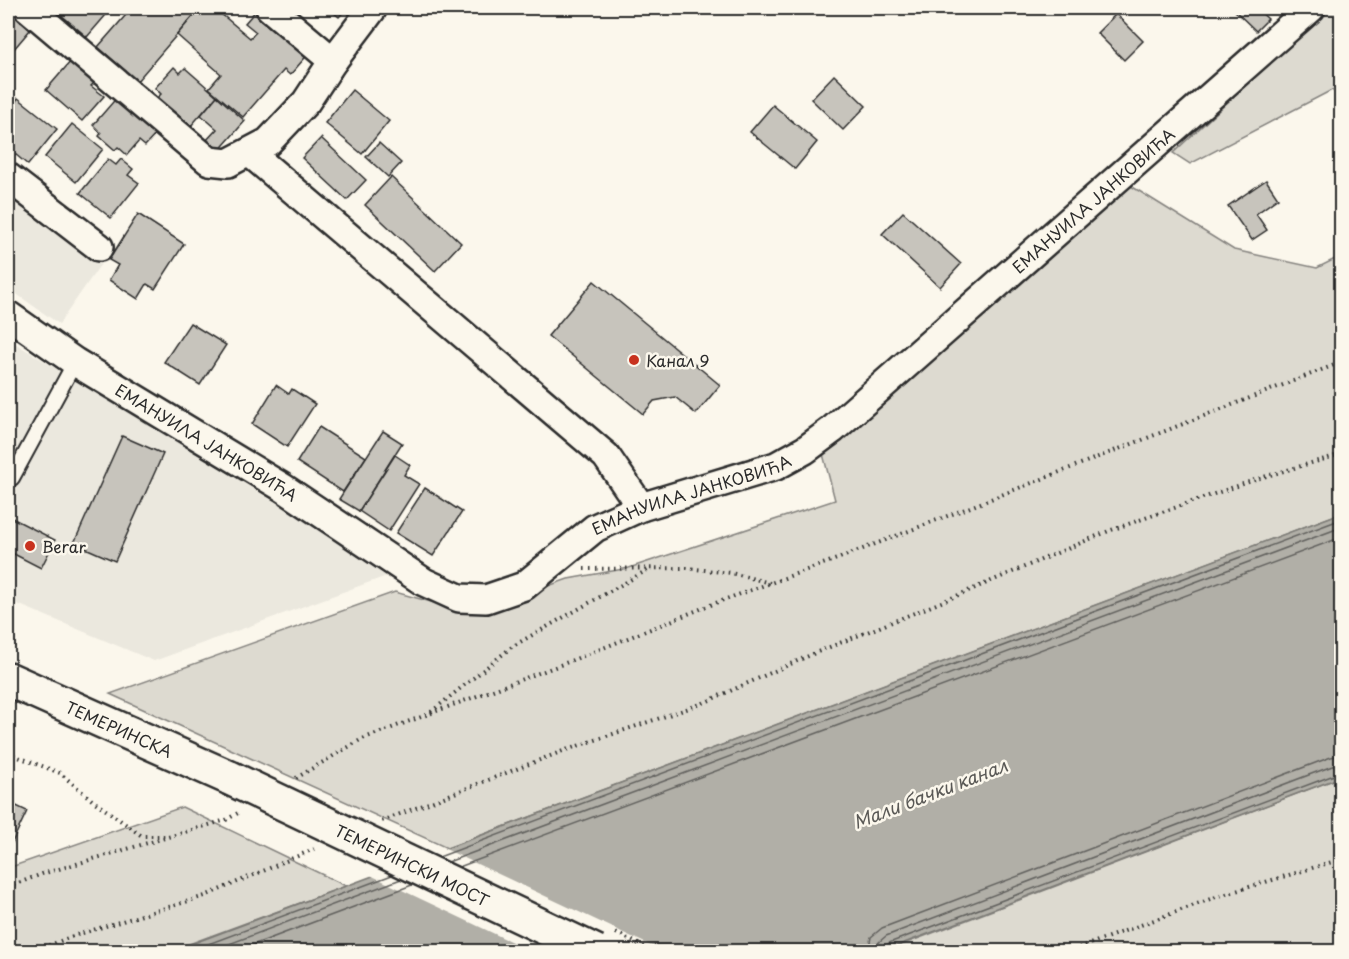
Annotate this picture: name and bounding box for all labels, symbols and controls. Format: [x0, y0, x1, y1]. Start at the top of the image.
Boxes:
street label: ЕМАНУИЛА ЈАНКОВИЋА [1006, 122, 1179, 278]
place label: Канал 9 [646, 348, 710, 372]
marker: Канал 9 [627, 353, 641, 367]
street label: ЕМАНУИЛА ЈАНКОВИЋА [111, 377, 303, 506]
street label: ЕМАНУИЛА ЈАНКОВИЋА [588, 448, 795, 540]
place label: Berar [42, 534, 87, 558]
marker: Berar [23, 539, 37, 553]
street label: ТЕМЕРИНСКА [62, 694, 177, 763]
water label: Мали бачки канал [849, 751, 1012, 835]
street label: ТЕМЕРИНСКИ МОСТ [331, 818, 493, 912]

